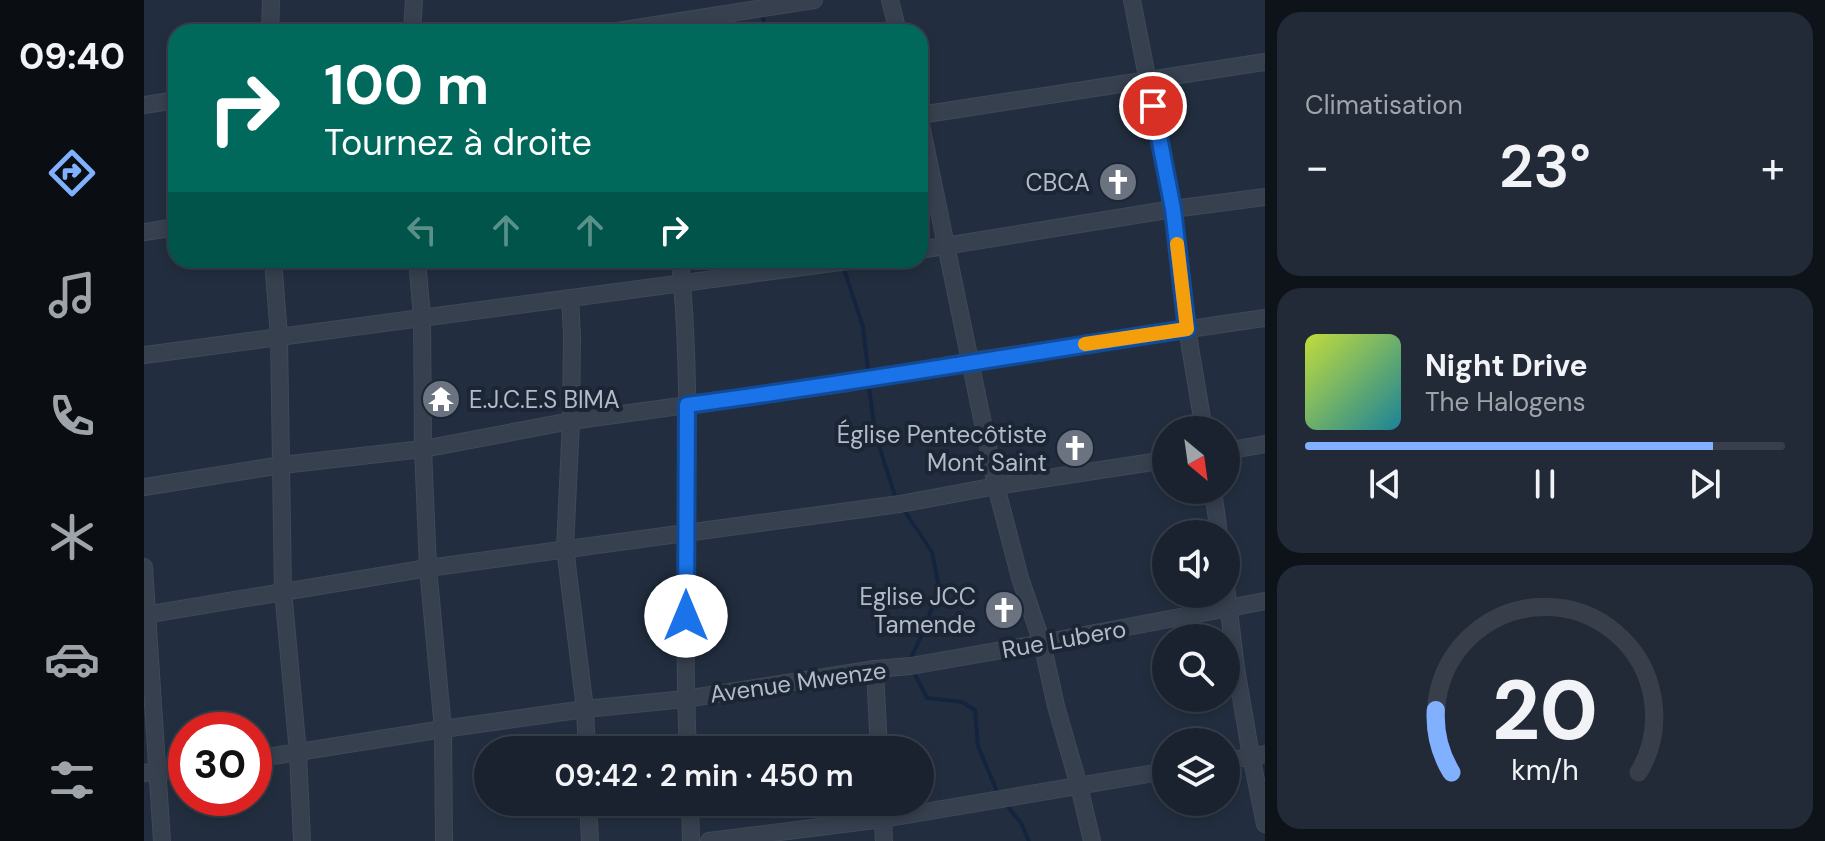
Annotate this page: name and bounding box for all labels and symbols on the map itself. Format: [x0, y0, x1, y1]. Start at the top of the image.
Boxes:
pin [1119, 72, 1187, 140]
church icon: CBCA [1097, 161, 1139, 203]
place label: CBCA [1026, 167, 1090, 198]
temple icon: E.J.C.E.S BIMA [420, 378, 462, 420]
place label: E.J.C.E.S BIMA [469, 384, 620, 415]
north arrow [1152, 416, 1240, 504]
place label: Église Pentecôtiste Mont Saint [837, 419, 1047, 478]
church icon: Église Pentecôtiste Mont Saint [1054, 427, 1096, 469]
position arrow [644, 574, 728, 658]
place label: Eglise JCC Tamende [859, 581, 976, 640]
church icon: Eglise JCC Tamende [983, 589, 1025, 631]
street label: Rue Lubero [999, 613, 1129, 665]
street label: Avenue Mwenze [708, 654, 888, 710]
speed limit sign: 30 [168, 712, 272, 816]

